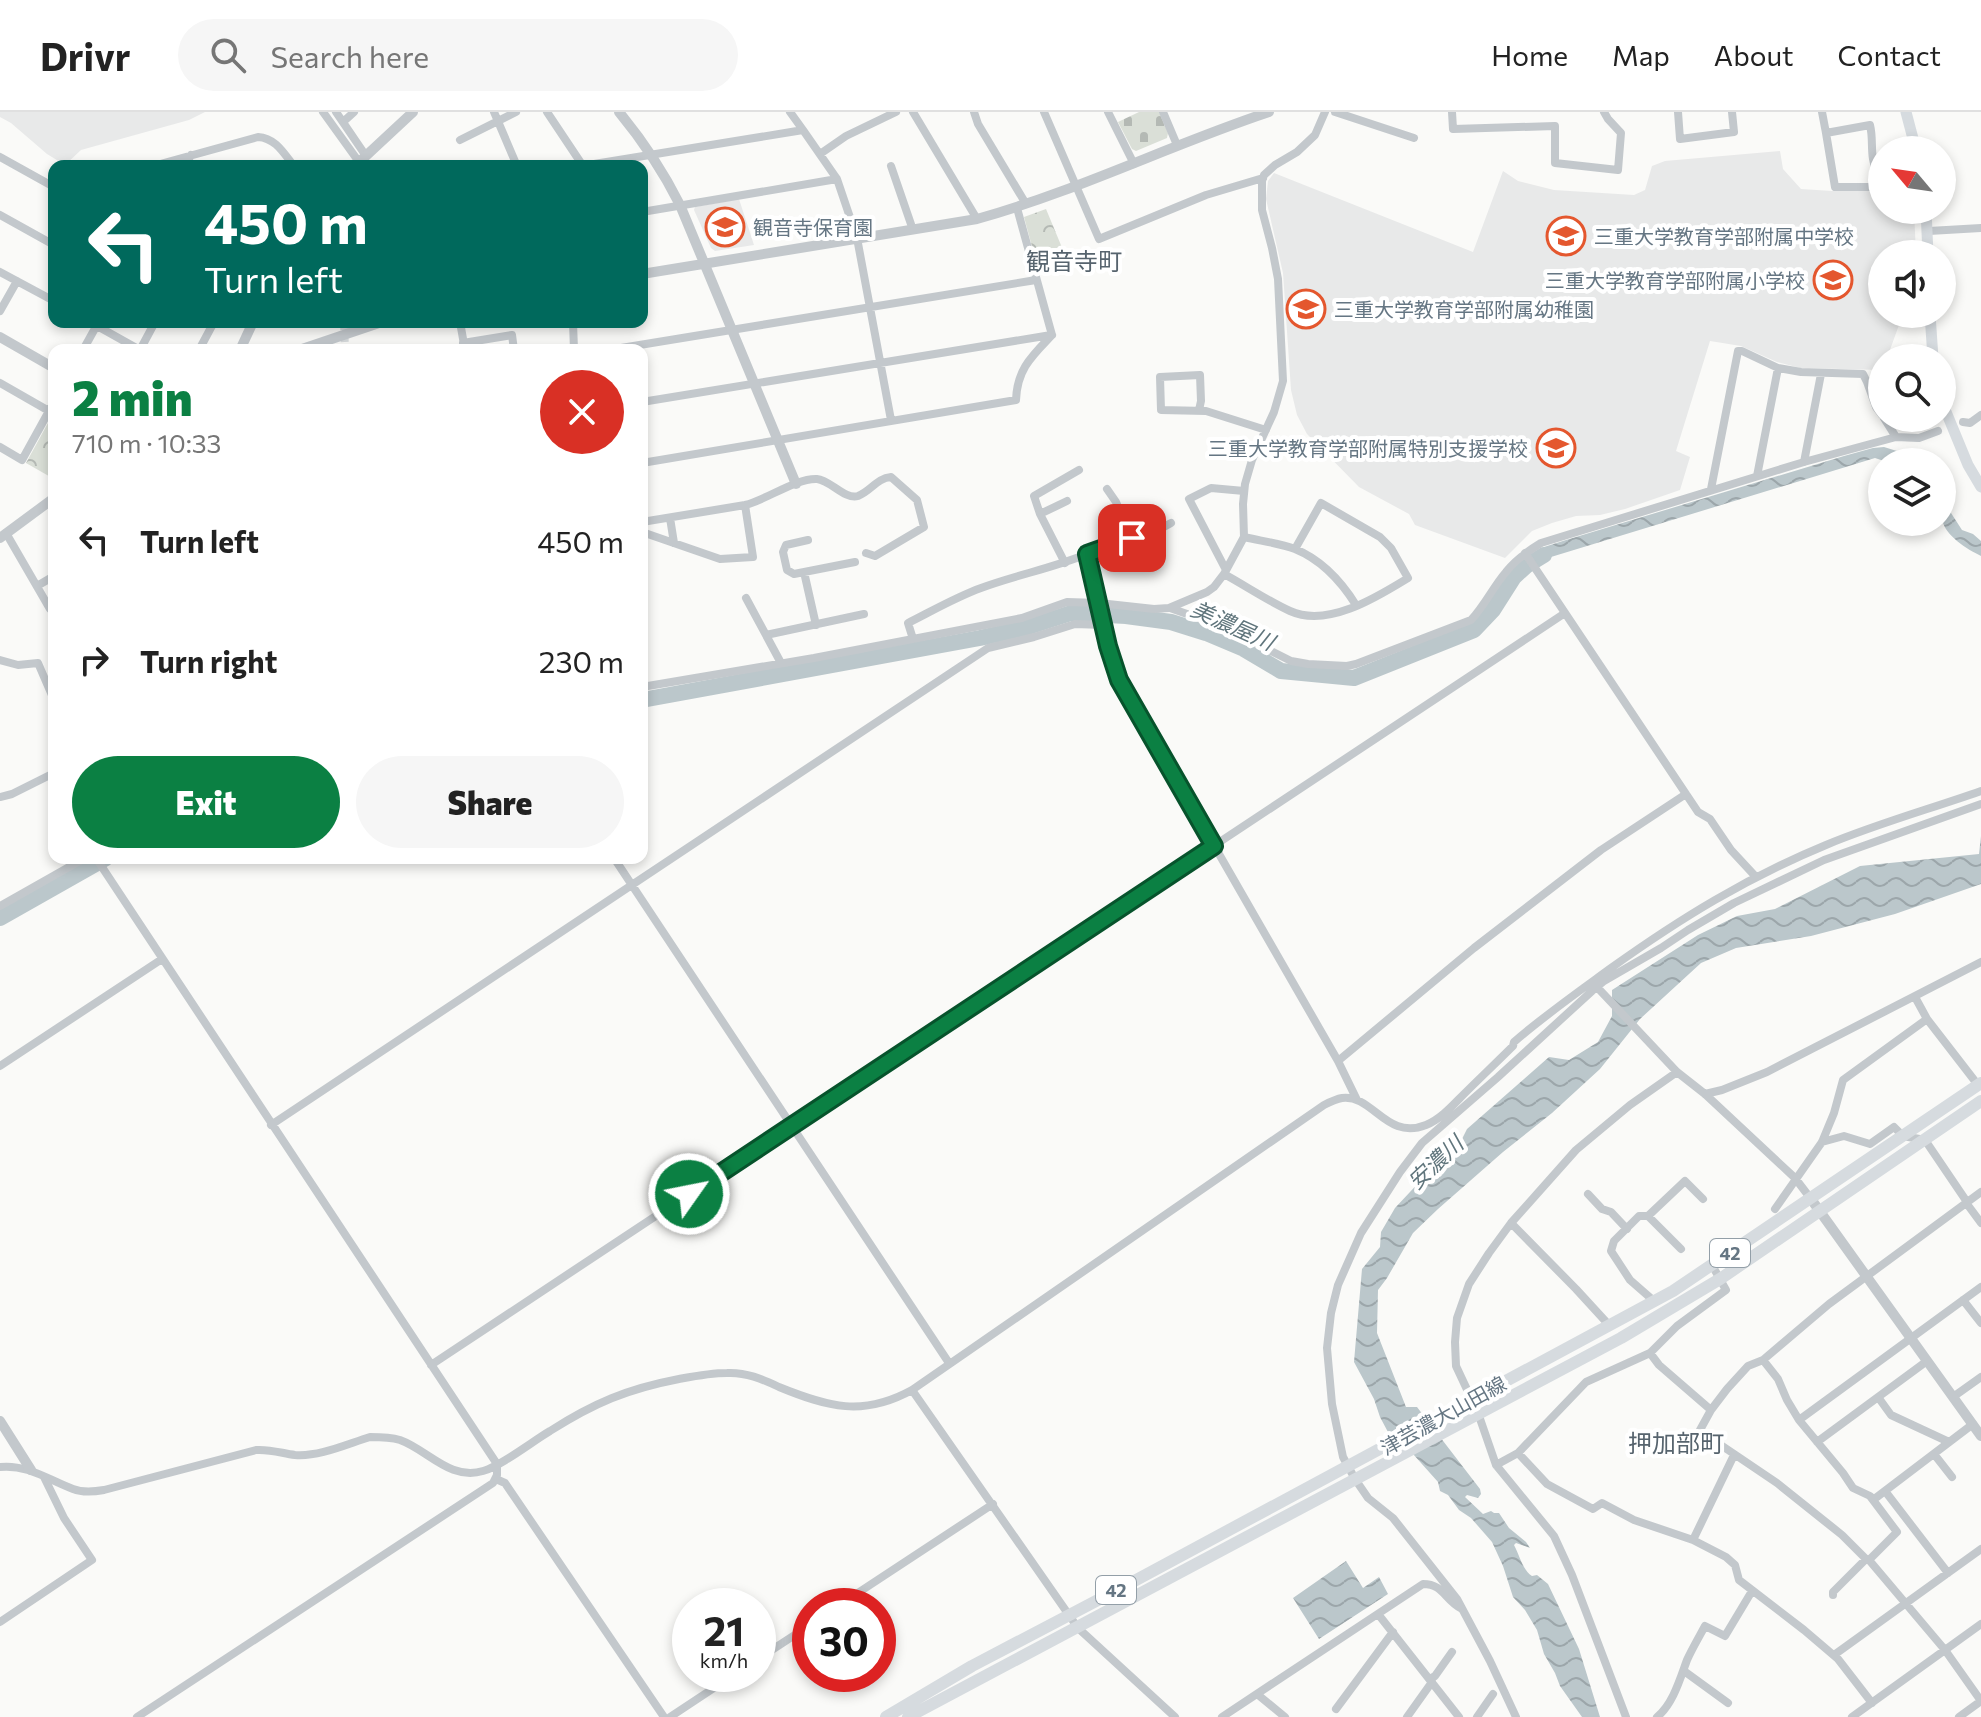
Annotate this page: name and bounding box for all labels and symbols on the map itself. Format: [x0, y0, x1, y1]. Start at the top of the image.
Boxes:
north arrow [1868, 136, 1956, 224]
school or university icon: 観音寺保育園 [704, 206, 746, 248]
place label: 観音寺保育園 [753, 215, 873, 239]
school or university icon: 三重大学教育学部附属中学校 [1545, 215, 1587, 257]
place label: 三重大学教育学部附属中学校 [1594, 224, 1854, 248]
district label: 観音寺町 [1026, 246, 1122, 275]
school or university icon: 三重大学教育学部附属小学校 [1812, 259, 1854, 301]
place label: 三重大学教育学部附属小学校 [1545, 268, 1805, 292]
school or university icon: 三重大学教育学部附属幼稚園 [1285, 288, 1327, 330]
place label: 三重大学教育学部附属幼稚園 [1334, 297, 1594, 321]
school or university icon: 三重大学教育学部附属特別支援学校 [1535, 427, 1577, 469]
place label: 三重大学教育学部附属特別支援学校 [1208, 436, 1528, 460]
pin [1098, 504, 1166, 572]
water label: 美濃屋川 [1187, 595, 1281, 656]
water label: 安濃川 [1402, 1128, 1470, 1194]
position arrow [647, 1152, 731, 1236]
road number: 42 [1710, 1239, 1750, 1267]
street label: 津芸濃大山田線 [1376, 1371, 1510, 1459]
district label: 押加部町 [1628, 1428, 1724, 1457]
road number: 42 [1096, 1576, 1136, 1604]
speed limit sign: 30 [792, 1588, 896, 1692]

